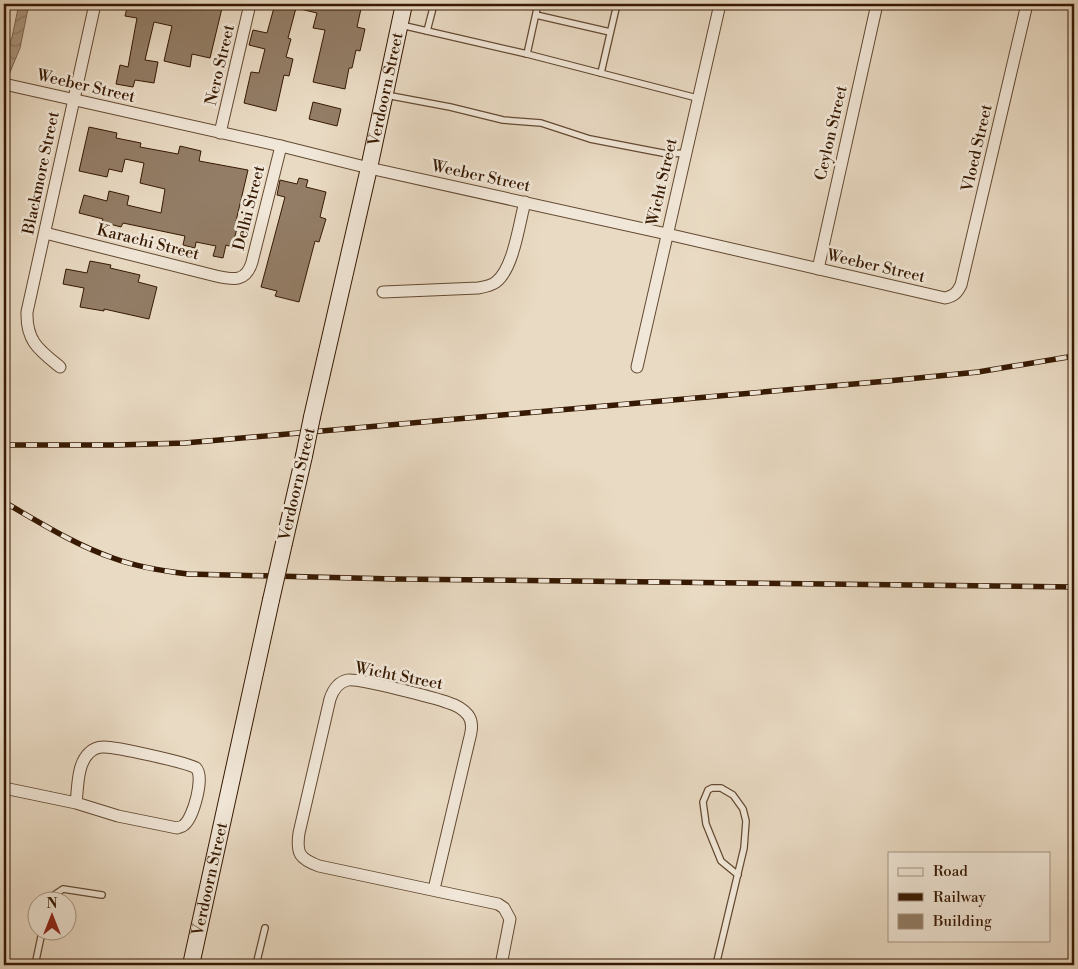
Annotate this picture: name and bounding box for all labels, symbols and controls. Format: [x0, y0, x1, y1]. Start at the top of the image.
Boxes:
street label: Nero Street [201, 22, 239, 107]
street label: Verdoorn Street [364, 30, 408, 149]
street label: Weeber Street [34, 65, 138, 107]
street label: Ceylon Street [810, 83, 852, 182]
street label: Vloed Street [957, 102, 997, 195]
street label: Blackmore Street [18, 109, 64, 237]
street label: Wicht Street [642, 136, 682, 229]
street label: Weeber Street [429, 156, 533, 196]
street label: Delhi Street [229, 163, 269, 253]
street label: Karachi Street [95, 220, 202, 264]
street label: Weeber Street [824, 245, 928, 287]
street label: Verdoorn Street [274, 425, 320, 543]
street label: Wicht Street [352, 657, 445, 694]
street label: Verdoorn Street [187, 820, 232, 939]
legend [888, 852, 1050, 942]
text: Road [933, 862, 968, 881]
text: Railway [933, 888, 987, 907]
north arrow [28, 892, 78, 942]
text: N [46, 895, 58, 913]
text: Building [932, 912, 992, 931]

